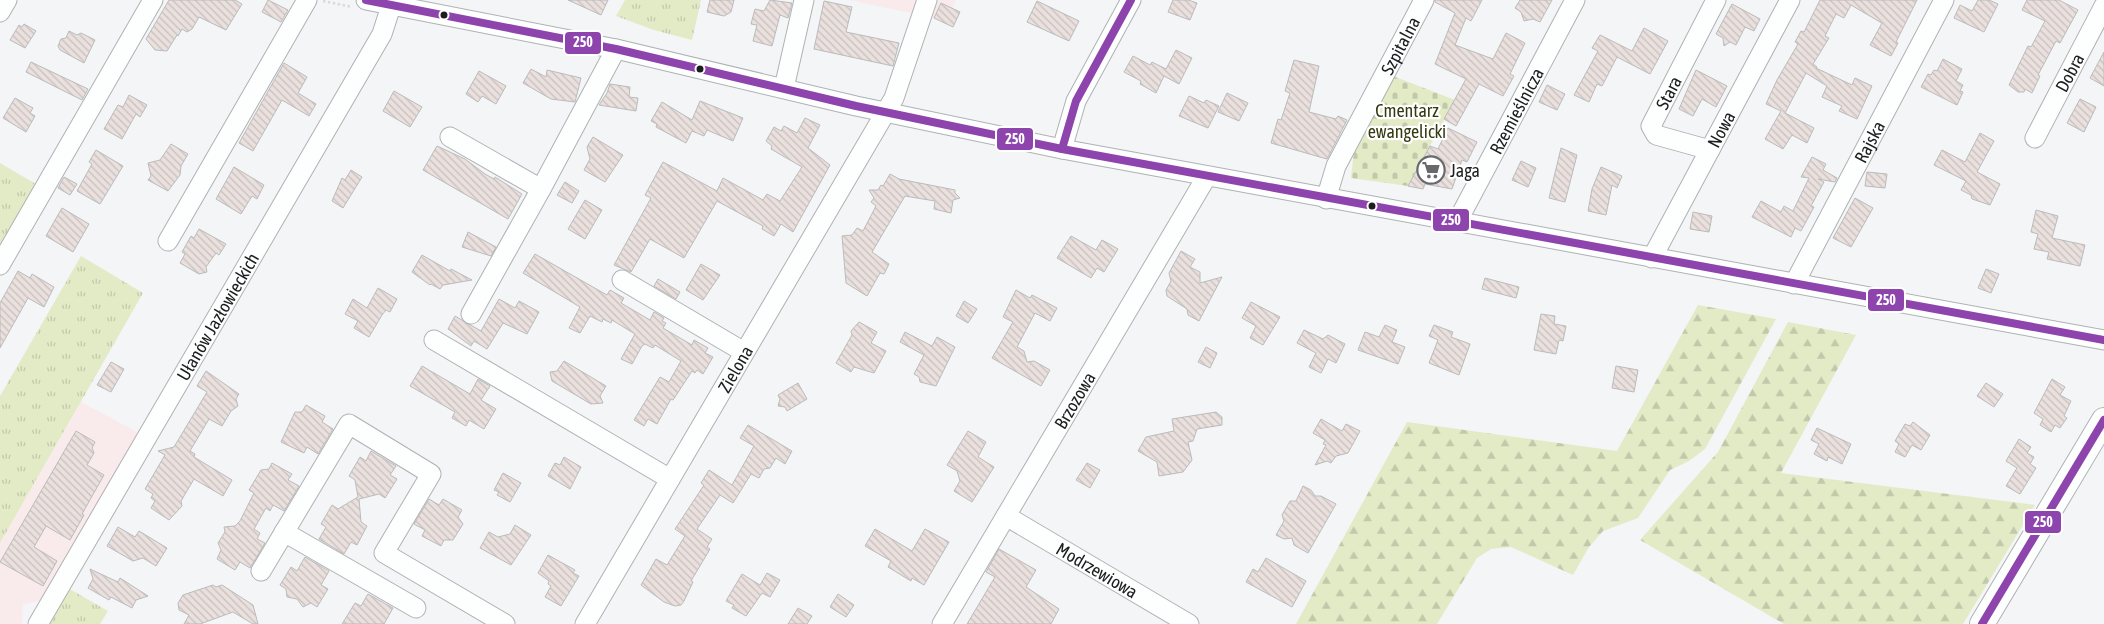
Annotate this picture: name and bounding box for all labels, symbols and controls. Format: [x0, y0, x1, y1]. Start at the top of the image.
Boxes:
unlabelled marker [439, 10, 449, 20]
street label: Szpitalna [1376, 13, 1424, 78]
line badge: 250 [564, 31, 602, 55]
text: 250 [573, 34, 593, 50]
street label: Dobra [2051, 50, 2088, 95]
unlabelled marker [695, 64, 705, 74]
street label: Rzemieślnicza [1485, 64, 1548, 157]
street label: Stara [1651, 72, 1685, 113]
park label: Cmentarz ewangelicki [1368, 100, 1446, 142]
street label: Nowa [1703, 108, 1739, 151]
street label: Rajska [1850, 117, 1889, 166]
line badge: 250 [996, 127, 1034, 151]
text: 250 [1005, 131, 1025, 147]
supermarket icon: Jaga [1416, 155, 1446, 185]
place label: Jaga [1450, 160, 1480, 181]
unlabelled marker [1367, 201, 1377, 211]
line badge: 250 [1432, 208, 1470, 232]
text: 250 [1441, 212, 1461, 228]
street label: Ułanów Jazłowieckich [172, 249, 263, 384]
line badge: 250 [1867, 288, 1905, 312]
text: 250 [1876, 292, 1896, 308]
street label: Zielona [713, 342, 757, 396]
street label: Brzozowa [1050, 368, 1099, 432]
line badge: 250 [2024, 510, 2062, 534]
text: 250 [2033, 514, 2053, 530]
street label: Modrzewiowa [1053, 538, 1142, 602]

